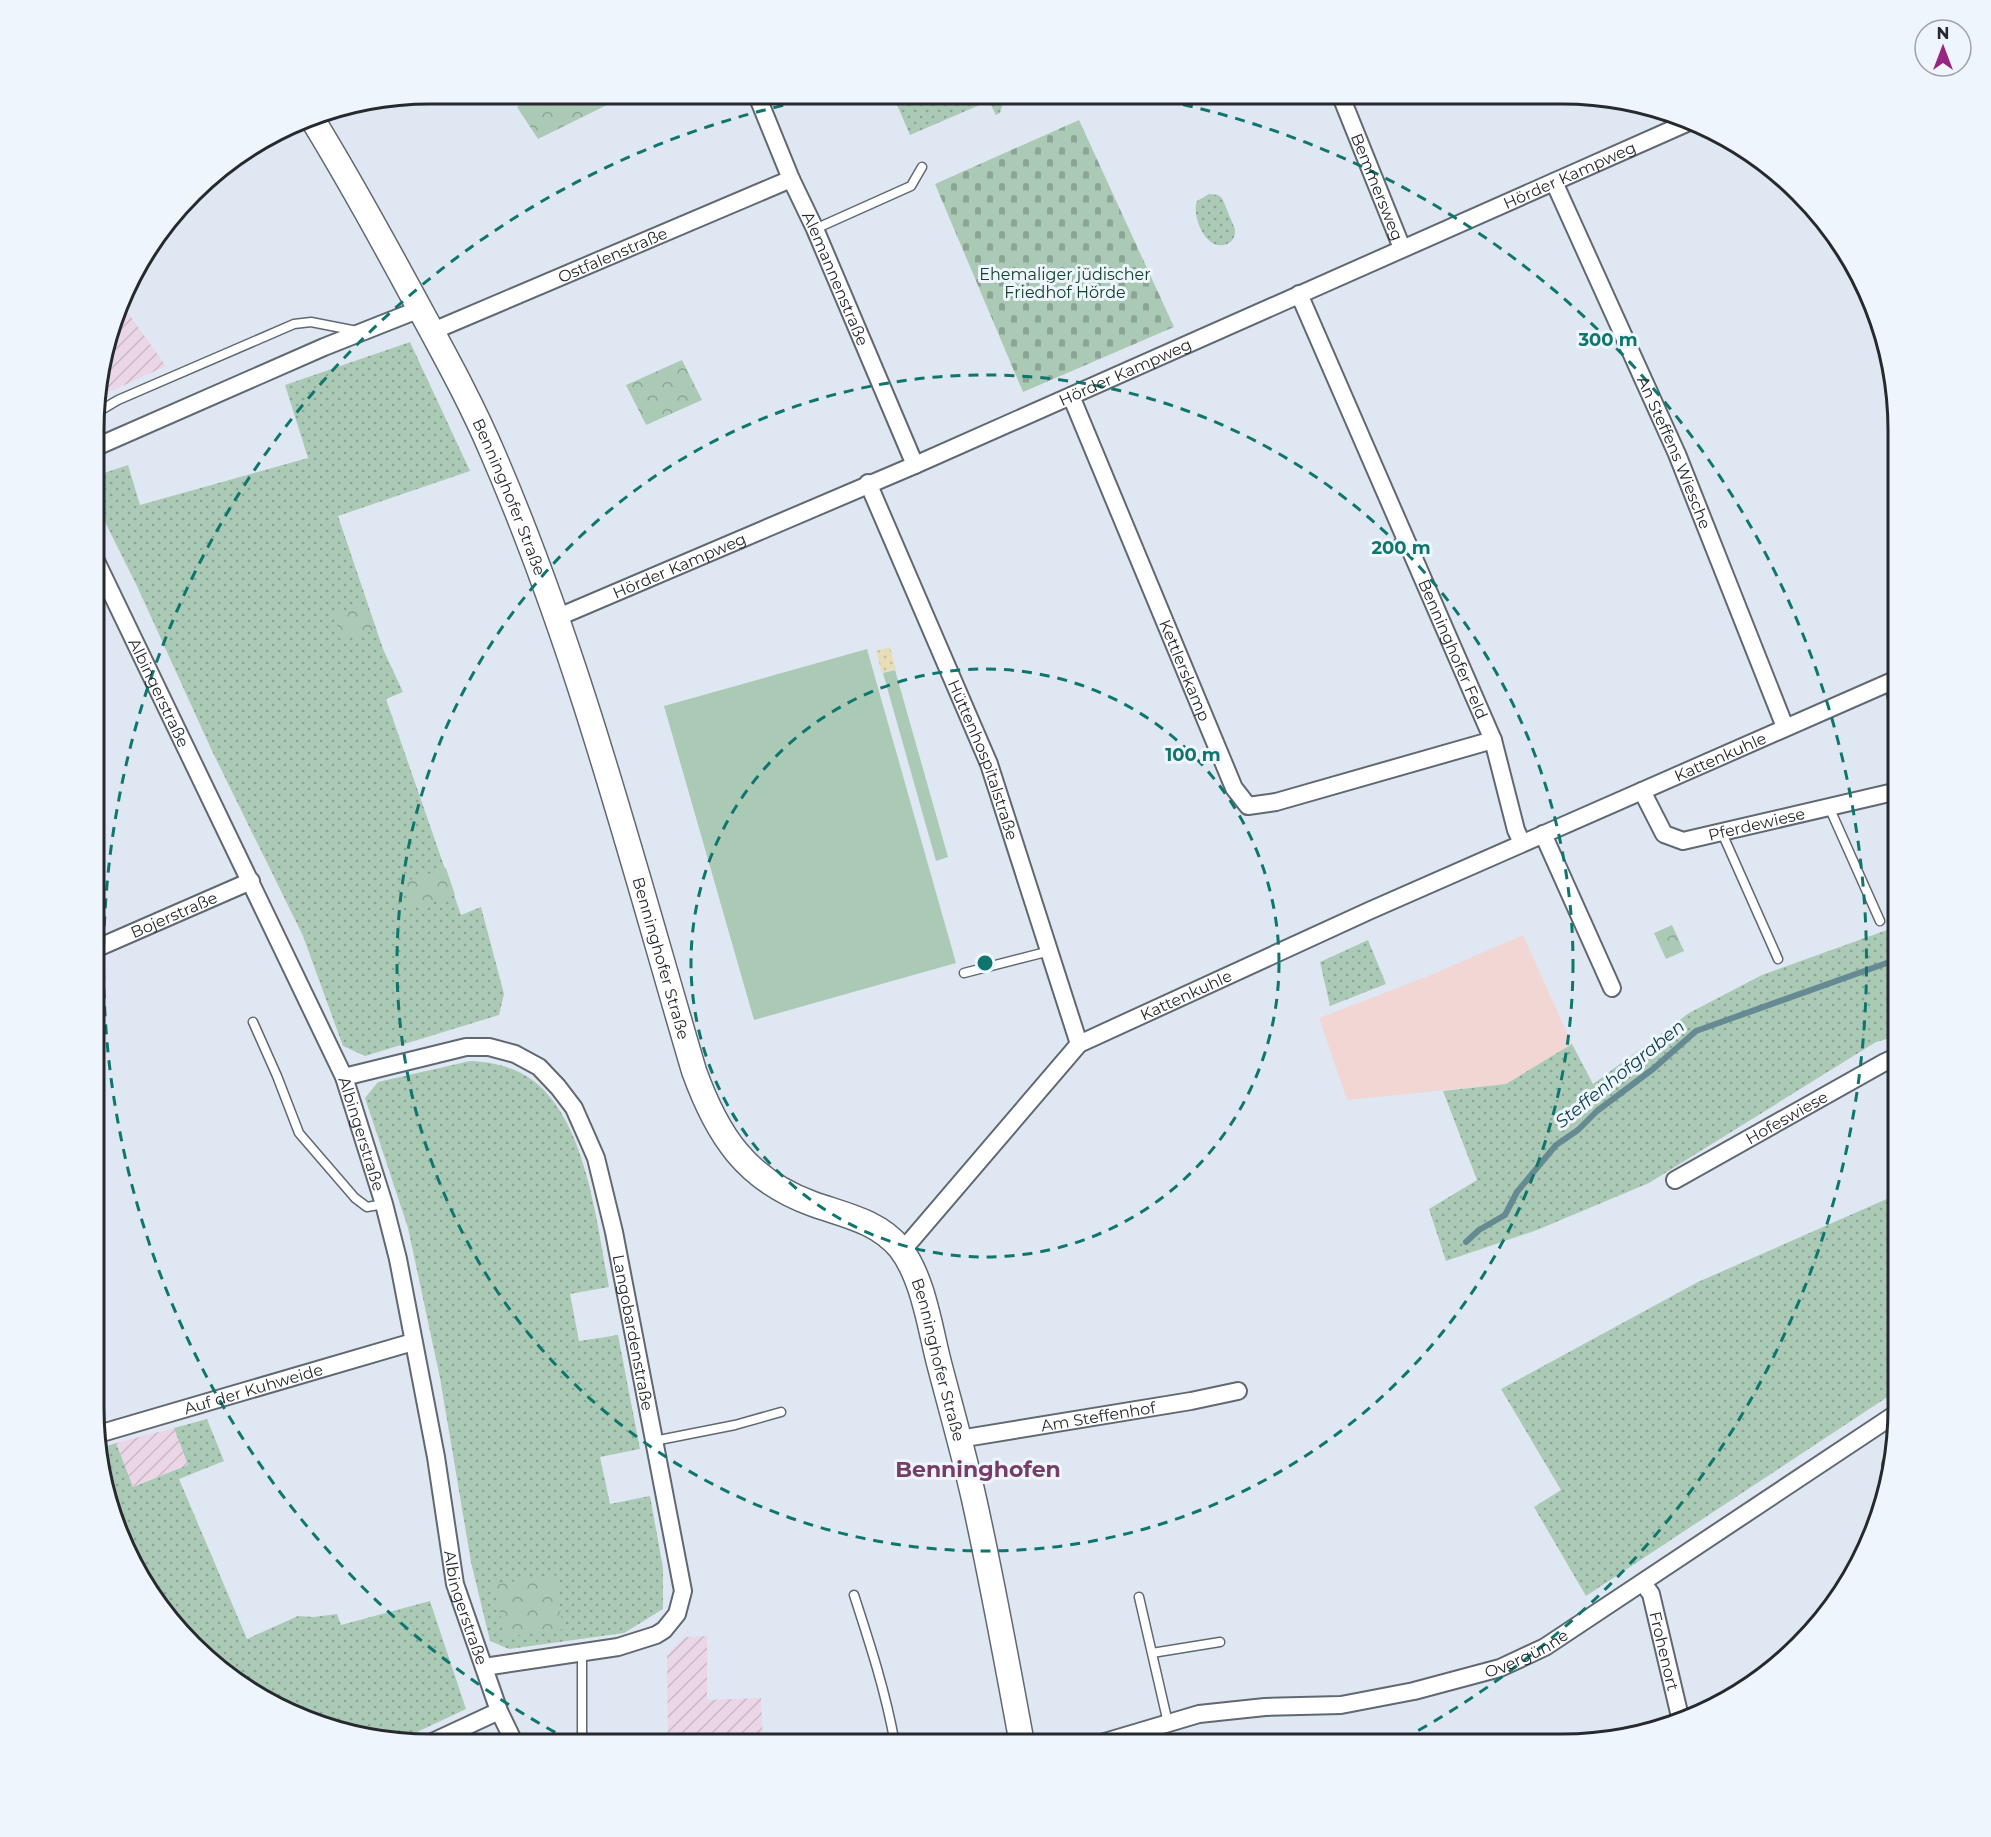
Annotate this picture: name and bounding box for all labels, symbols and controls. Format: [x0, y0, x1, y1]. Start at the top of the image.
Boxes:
north arrow [1913, 18, 1973, 78]
text: N [1937, 24, 1949, 43]
street label: Bemmersweg [1347, 131, 1407, 243]
street label: Hörder Kampweg [1500, 138, 1639, 213]
street label: Alemannenstraße [798, 209, 872, 349]
street label: Ostfalenstraße [555, 224, 670, 287]
park label: Ehemaliger jüdischer Friedhof Hörde [979, 265, 1151, 302]
text: 300 m [1577, 329, 1638, 351]
street label: Hörder Kampweg [1056, 335, 1195, 410]
street label: An Steffens Wiesche [1633, 373, 1715, 532]
street label: Benninghofer Straße [468, 415, 549, 578]
street label: Hörder Kampweg [610, 529, 749, 603]
text: 200 m [1371, 537, 1431, 559]
street label: Benninghofer Feld [1414, 576, 1492, 722]
street label: Kettlerskamp [1155, 617, 1214, 724]
street label: Albingerstraße [125, 635, 193, 750]
street label: Hüttenhospitalstraße [944, 677, 1022, 842]
street label: Kattenkuhle [1671, 729, 1769, 786]
text: 100 m [1165, 744, 1221, 766]
street label: Pferdewiese [1706, 804, 1807, 845]
street label: Benninghofer Straße [628, 875, 693, 1042]
street label: Bojerstraße [128, 888, 220, 942]
centre of rings [975, 953, 995, 973]
street label: Kattenkuhle [1137, 966, 1235, 1025]
water label: Steffenhofgraben [1551, 1015, 1689, 1133]
street label: Albingerstraße [335, 1074, 388, 1193]
street label: Hofeswiese [1742, 1087, 1831, 1148]
street label: Langobardenstraße [609, 1253, 657, 1412]
street label: Benninghofer Straße [907, 1276, 968, 1443]
street label: Auf der Kuhweide [182, 1360, 325, 1418]
street label: Am Steffenhof [1039, 1398, 1158, 1435]
district label: Benninghofen [895, 1456, 1061, 1483]
street label: Albingerstraße [440, 1549, 491, 1668]
street label: Frohenort [1645, 1609, 1683, 1693]
street label: Overgünne [1483, 1625, 1572, 1682]

